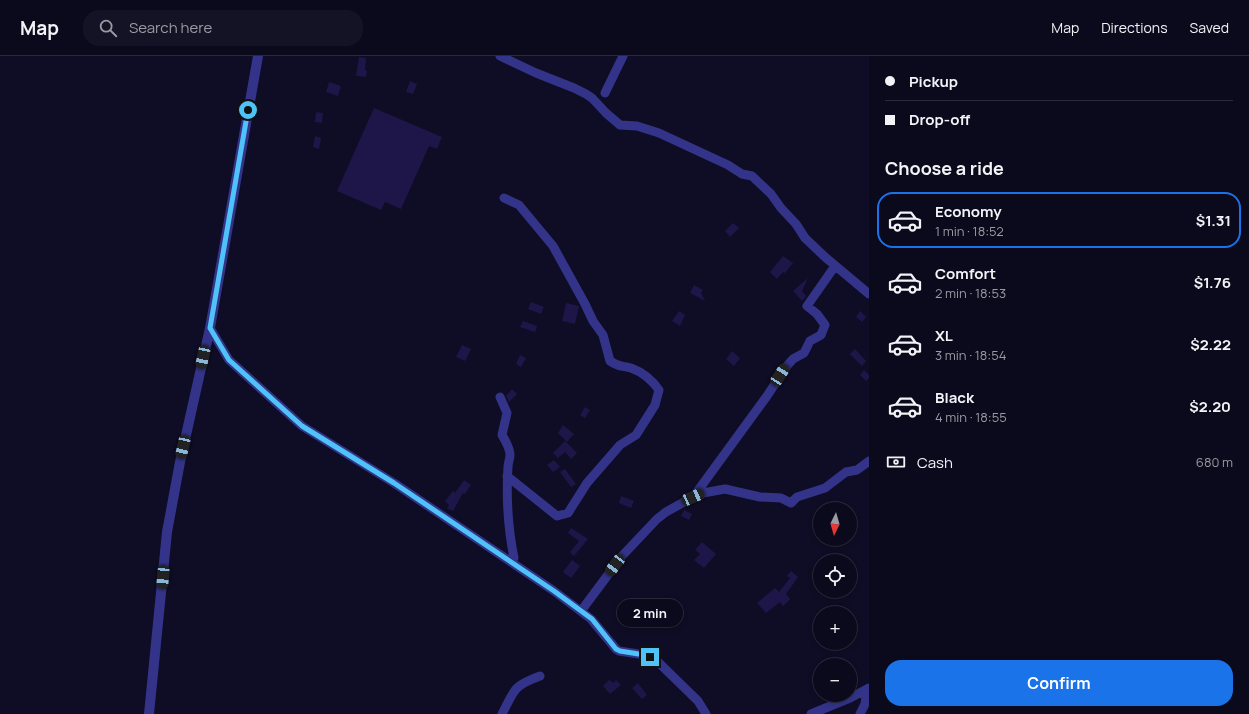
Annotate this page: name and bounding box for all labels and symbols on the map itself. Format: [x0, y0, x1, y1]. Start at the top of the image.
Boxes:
route start [239, 101, 257, 119]
car [195, 344, 211, 370]
car [768, 362, 792, 388]
car [174, 434, 192, 460]
car [680, 487, 706, 507]
north arrow [813, 502, 857, 546]
car [603, 552, 627, 578]
car [156, 565, 170, 589]
callout: 2 min [617, 599, 683, 627]
route end [641, 648, 659, 666]

